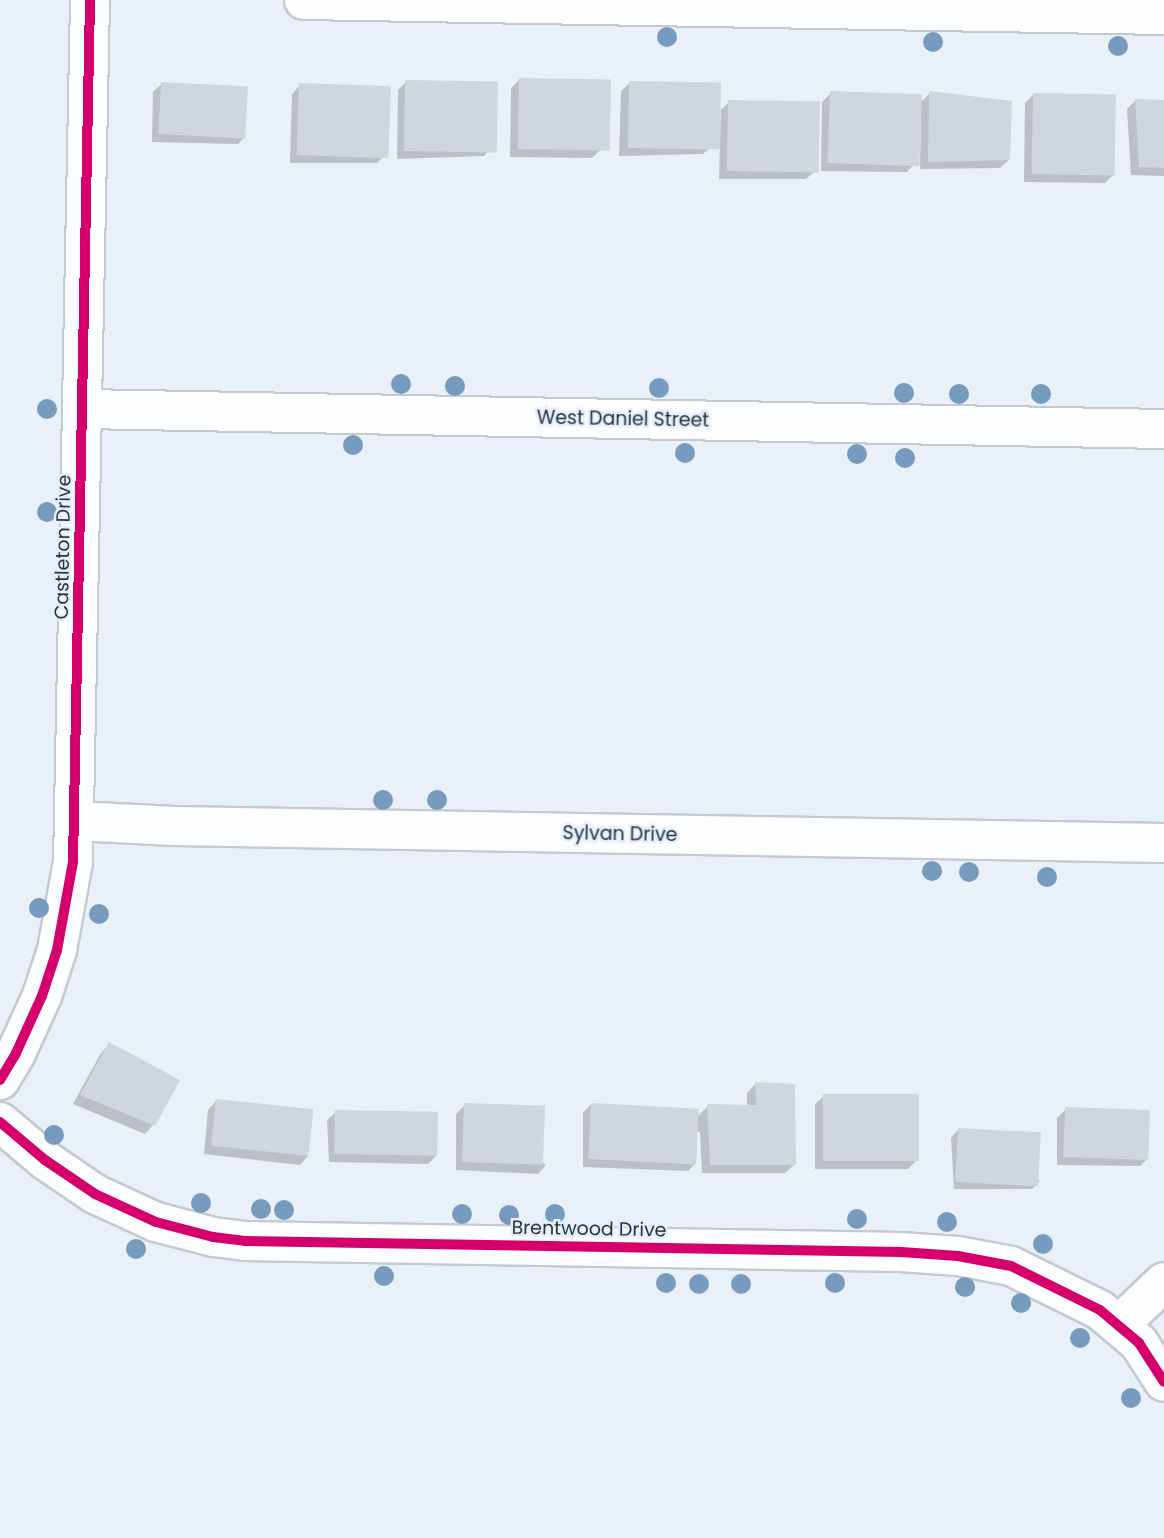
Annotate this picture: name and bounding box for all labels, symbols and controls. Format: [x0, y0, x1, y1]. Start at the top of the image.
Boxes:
street label: West Daniel Street [537, 406, 709, 432]
street label: Castleton Drive [50, 474, 76, 620]
street label: Sylvan Drive [562, 822, 678, 846]
street label: Brentwood Drive [511, 1216, 667, 1242]

